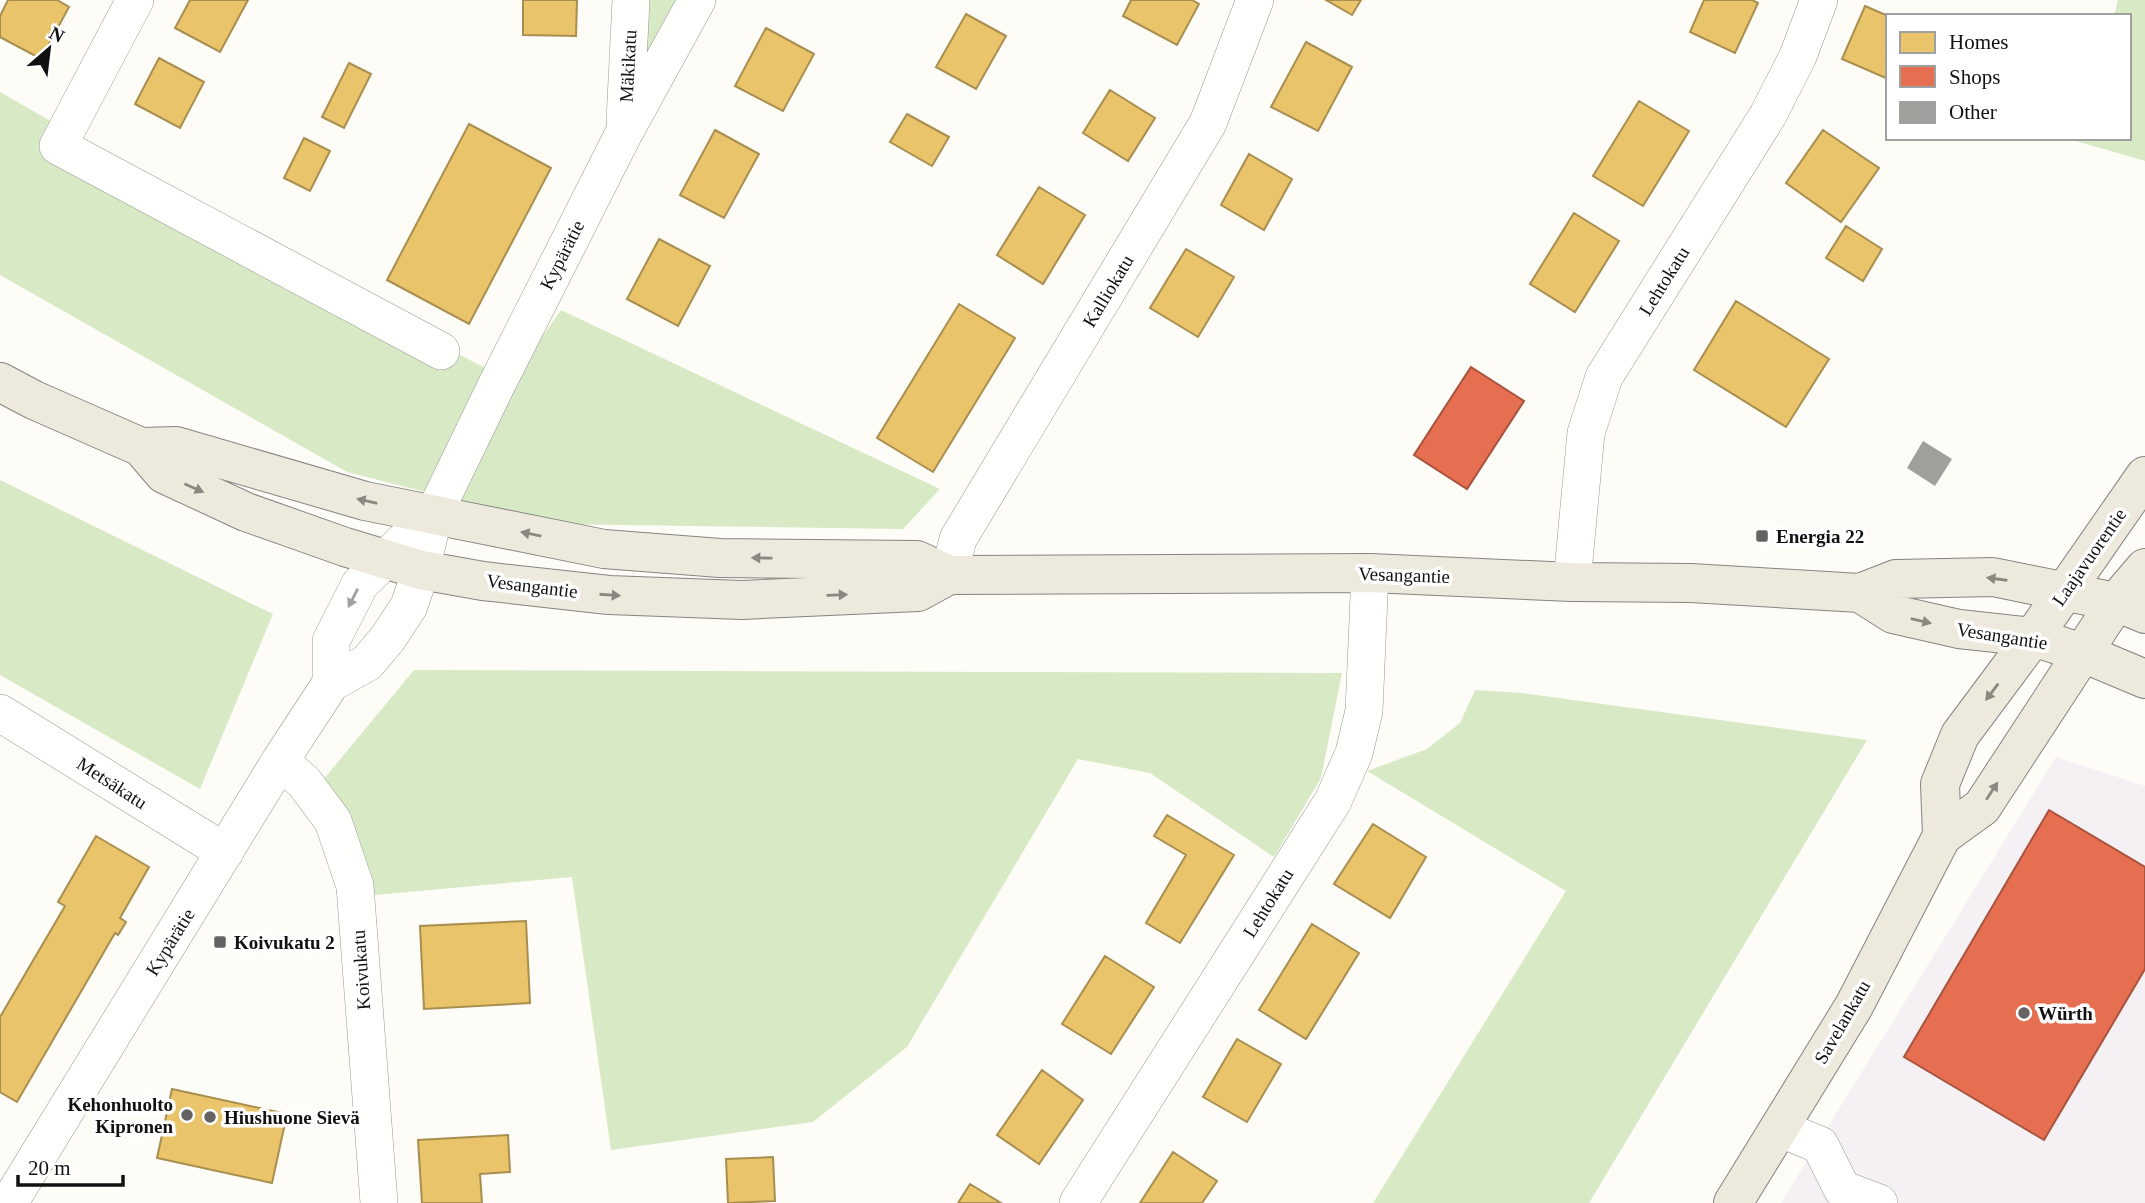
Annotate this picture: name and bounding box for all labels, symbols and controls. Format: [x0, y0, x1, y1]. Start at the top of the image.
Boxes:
north arrow [14, 14, 84, 84]
legend [1886, 14, 2131, 140]
text: N [46, 22, 68, 47]
street label: Mäkikatu [616, 29, 640, 103]
text: Homes [1949, 30, 2009, 54]
text: Shops [1949, 65, 2000, 89]
text: Other [1949, 100, 1997, 124]
street label: Kypärätie [536, 217, 588, 293]
street label: Lehtokatu [1635, 242, 1694, 319]
street label: Kalliokatu [1078, 251, 1138, 331]
one-way arrow [184, 482, 204, 494]
one-way arrow [356, 495, 378, 506]
street label: Laajavuorentie [2048, 504, 2130, 610]
place label: Energia 22 [1776, 526, 1864, 547]
one-way arrow [520, 528, 542, 539]
marker: Energia 22 [1754, 528, 1770, 544]
one-way arrow [750, 552, 772, 564]
street label: Vesangantie [1358, 563, 1450, 587]
street label: Vesangantie [485, 570, 579, 602]
one-way arrow [1986, 573, 2008, 584]
one-way arrow [348, 588, 359, 608]
one-way arrow [826, 589, 848, 600]
one-way arrow [599, 590, 621, 601]
one-way arrow [1910, 616, 1932, 627]
street label: Vesangantie [1955, 618, 2049, 654]
one-way arrow [1985, 683, 1999, 701]
street label: Metsäkatu [73, 753, 151, 814]
one-way arrow [1985, 782, 1998, 801]
street label: Lehtokatu [1239, 864, 1298, 941]
street label: Kypärätie [141, 905, 199, 979]
street label: Koivukatu [348, 929, 374, 1011]
place label: Koivukatu 2 [234, 932, 335, 953]
marker: Koivukatu 2 [212, 934, 228, 950]
street label: Savelankatu [1810, 976, 1875, 1067]
place label: Würth [2038, 1003, 2093, 1024]
marker: Würth [2016, 1005, 2032, 1021]
place label: Kehonhuolto Kipronen [67, 1094, 173, 1137]
marker: Kehonhuolto Kipronen [179, 1107, 195, 1123]
place label: Hiushuone Sievä [224, 1107, 360, 1128]
marker: Hiushuone Sievä [202, 1109, 218, 1125]
scale bar [18, 1144, 122, 1188]
text: 20 m [28, 1156, 71, 1180]

